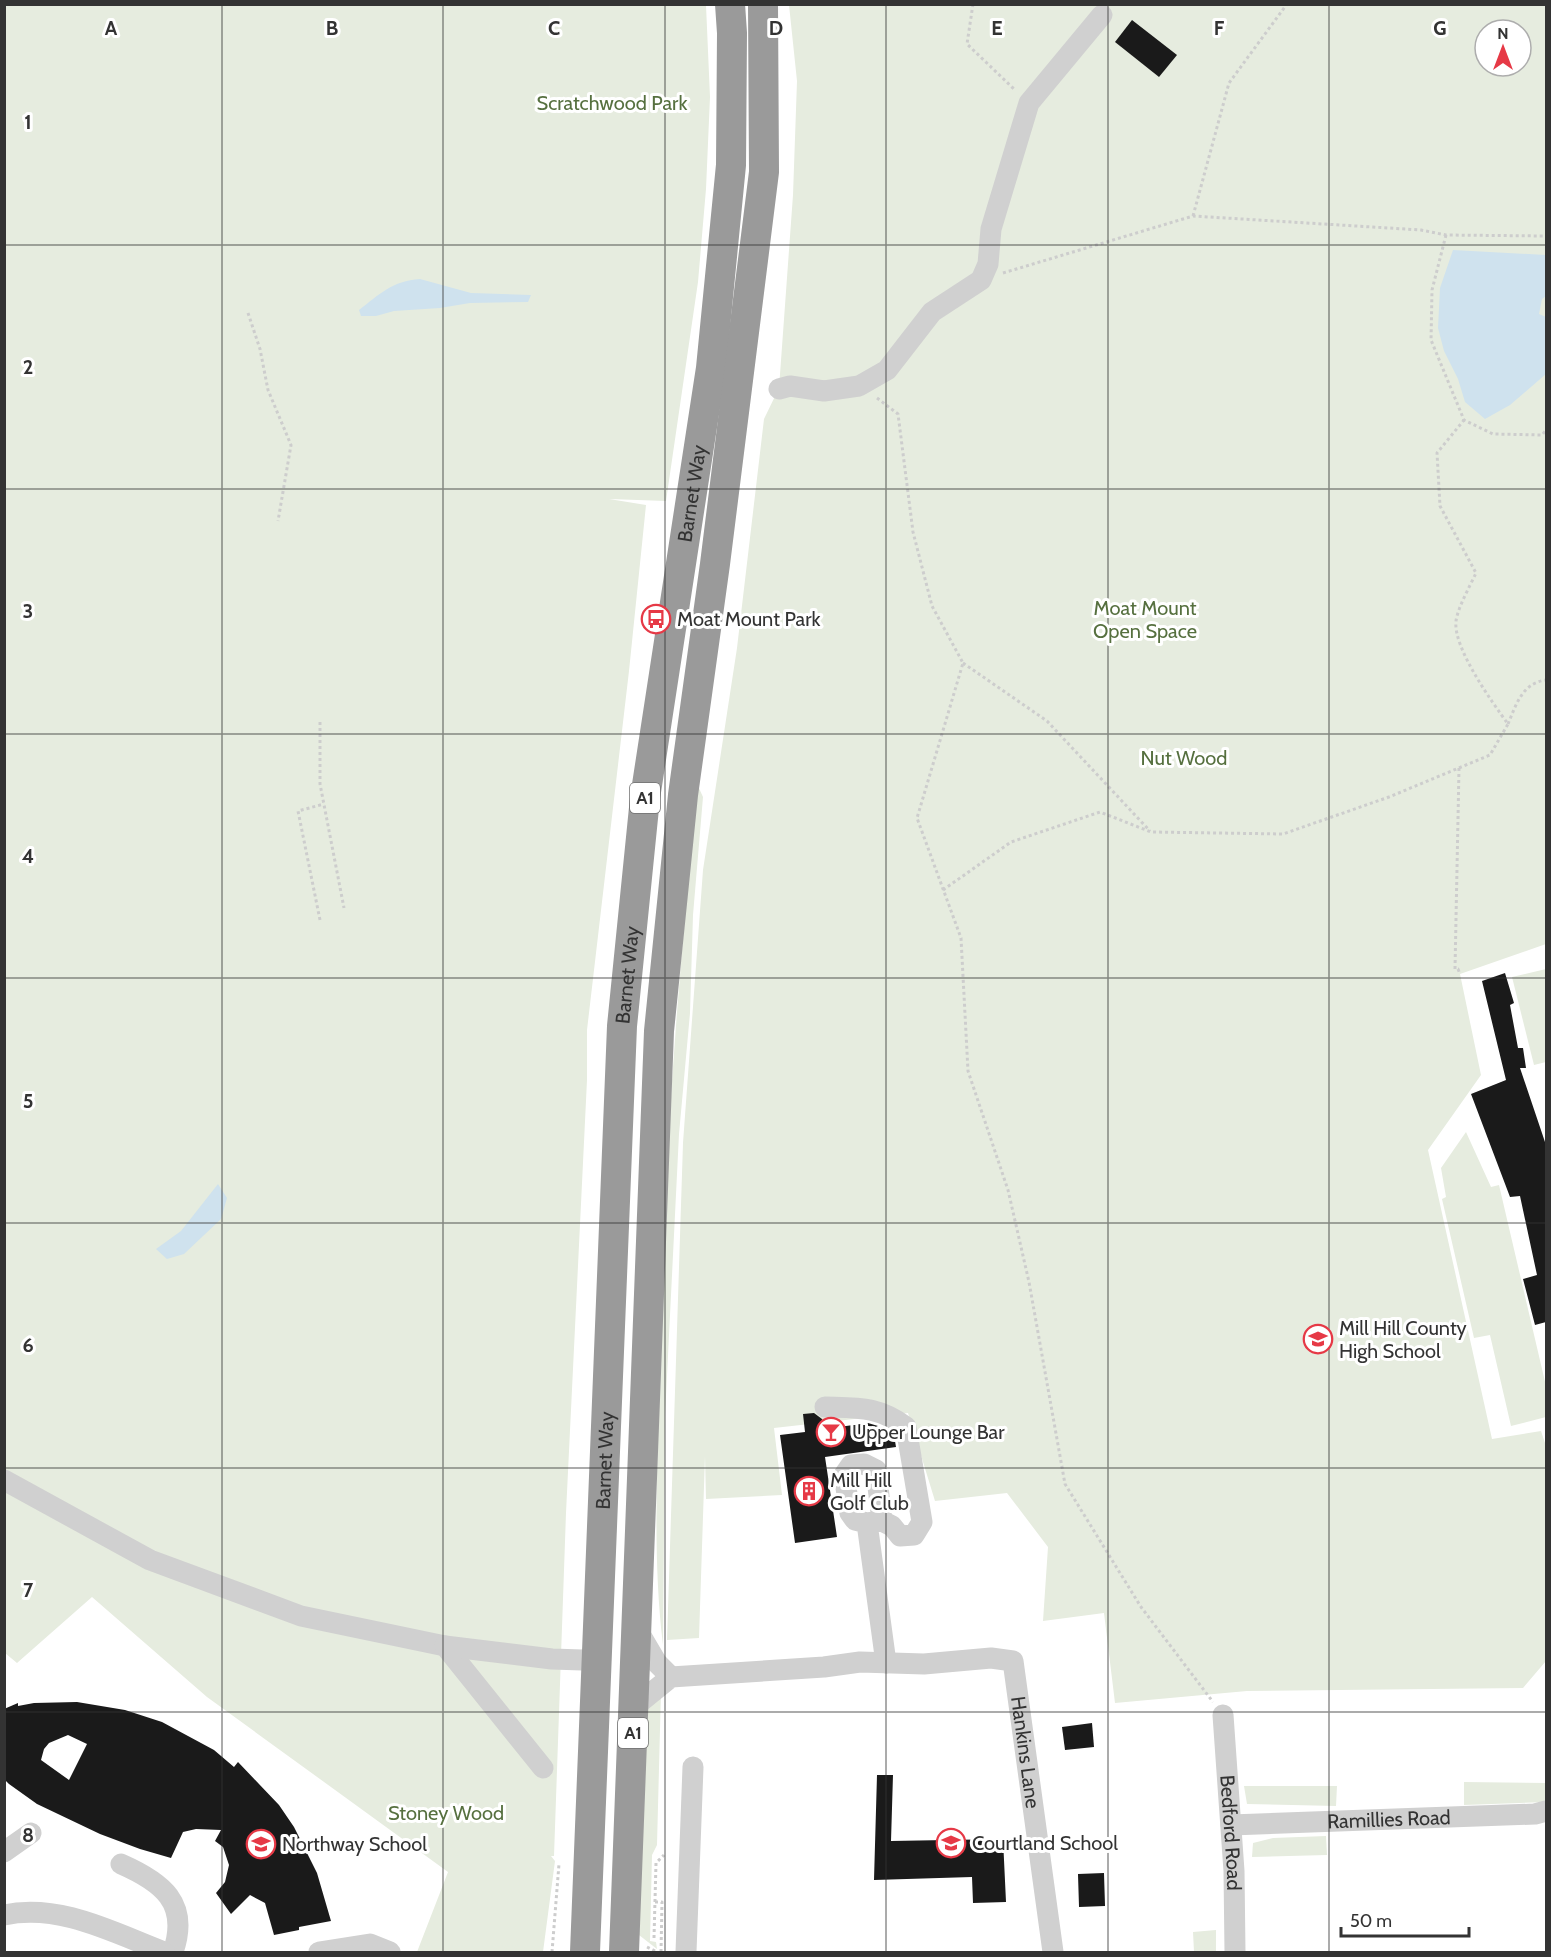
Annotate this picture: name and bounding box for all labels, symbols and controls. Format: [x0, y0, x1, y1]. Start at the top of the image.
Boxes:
text: A [105, 16, 118, 40]
text: B [326, 16, 338, 40]
text: C [548, 16, 560, 40]
text: D [769, 16, 783, 40]
text: E [991, 16, 1003, 40]
text: F [1214, 16, 1225, 40]
text: G [1433, 16, 1447, 40]
north arrow [1473, 18, 1533, 78]
text: N [1497, 24, 1509, 43]
park label: Scratchwood Park [537, 91, 687, 115]
text: 1 [24, 110, 32, 134]
text: 2 [23, 355, 33, 379]
street label: Barnet Way [672, 443, 711, 544]
park label: Moat Mount Open Space [1093, 596, 1197, 643]
text: 3 [23, 599, 33, 623]
bus stop icon: Moat Mount Park [640, 603, 672, 635]
place label: Moat Mount Park [677, 607, 820, 631]
park label: Nut Wood [1141, 746, 1227, 770]
road number: A1 [630, 783, 660, 813]
text: 4 [22, 844, 34, 868]
street label: Barnet Way [610, 925, 644, 1025]
text: 5 [23, 1089, 33, 1113]
place label: Mill Hill County High School [1339, 1316, 1467, 1363]
school or university icon: Mill Hill County High School [1302, 1323, 1334, 1355]
text: 6 [22, 1333, 34, 1357]
street label: Barnet Way [591, 1411, 619, 1510]
bar icon: Upper Lounge Bar [815, 1416, 847, 1448]
place label: Upper Lounge Bar [852, 1420, 1005, 1444]
place label: Mill Hill Golf Club [830, 1468, 909, 1515]
building icon: Mill Hill Golf Club [793, 1475, 825, 1507]
text: 7 [23, 1578, 34, 1602]
street label: Hankins Lane [1006, 1695, 1045, 1810]
road number: A1 [618, 1718, 648, 1748]
street label: Bedford Road [1215, 1774, 1246, 1891]
park label: Stoney Wood [388, 1801, 504, 1825]
street label: Ramillies Road [1327, 1805, 1451, 1834]
text: 8 [22, 1823, 34, 1847]
school or university icon: Courtland School [935, 1827, 967, 1859]
school or university icon: Northway School [245, 1828, 277, 1860]
place label: Courtland School [972, 1831, 1118, 1855]
place label: Northway School [282, 1832, 427, 1856]
scale bar [1341, 1900, 1468, 1938]
text: 50 m [1350, 1910, 1392, 1932]

